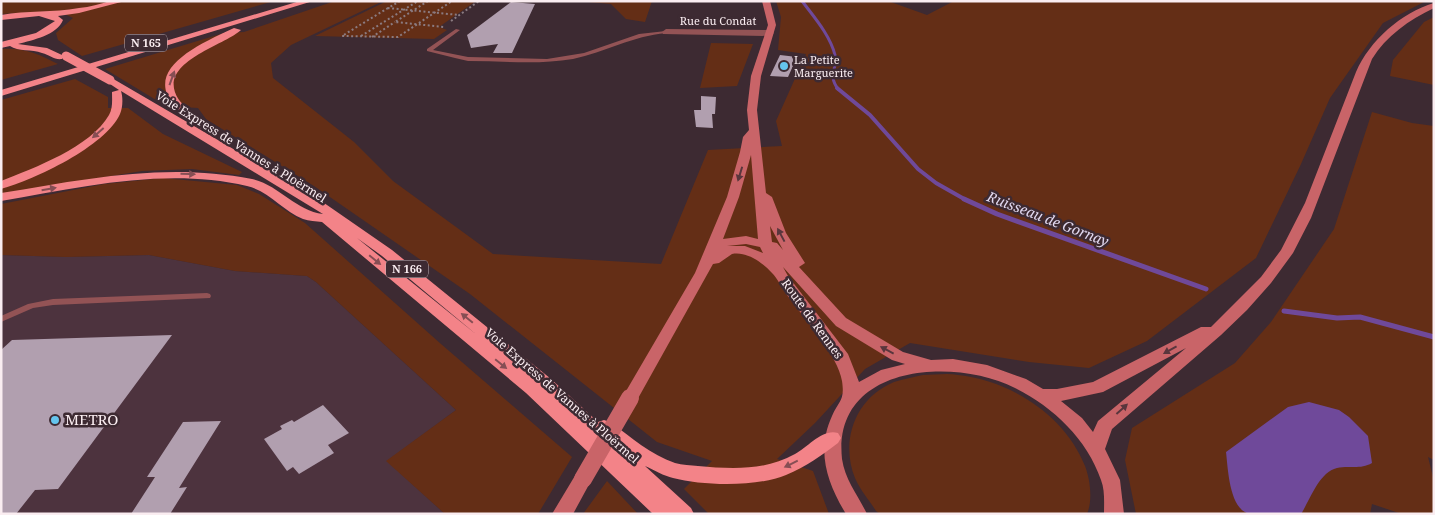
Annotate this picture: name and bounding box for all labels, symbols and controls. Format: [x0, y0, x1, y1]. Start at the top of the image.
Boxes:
street label: Rue du Condat [680, 13, 756, 28]
road number: N 165 [125, 34, 167, 52]
place label: La Petite Marguerite [794, 52, 853, 80]
marker: La Petite Marguerite [778, 60, 790, 72]
one-way arrow [168, 70, 176, 85]
street label: Voie Express de Vannes à Ploërmel [153, 87, 330, 206]
one-way arrow [92, 127, 104, 138]
one-way arrow [735, 167, 743, 182]
one-way arrow [181, 171, 197, 179]
one-way arrow [42, 184, 58, 192]
water label: Ruisseau de Gornay [984, 186, 1112, 250]
one-way arrow [777, 227, 785, 242]
one-way arrow [368, 255, 381, 266]
road number: N 166 [386, 260, 428, 278]
street label: Route de Rennes [778, 275, 847, 362]
one-way arrow [461, 313, 474, 324]
street label: Voie Express de Vannes à Ploërmel [482, 324, 643, 467]
one-way arrow [879, 346, 894, 354]
one-way arrow [1163, 346, 1177, 354]
one-way arrow [494, 358, 507, 369]
one-way arrow [1116, 403, 1128, 415]
place label: METRO [65, 409, 118, 429]
marker: METRO [49, 414, 61, 426]
one-way arrow [784, 460, 798, 468]

